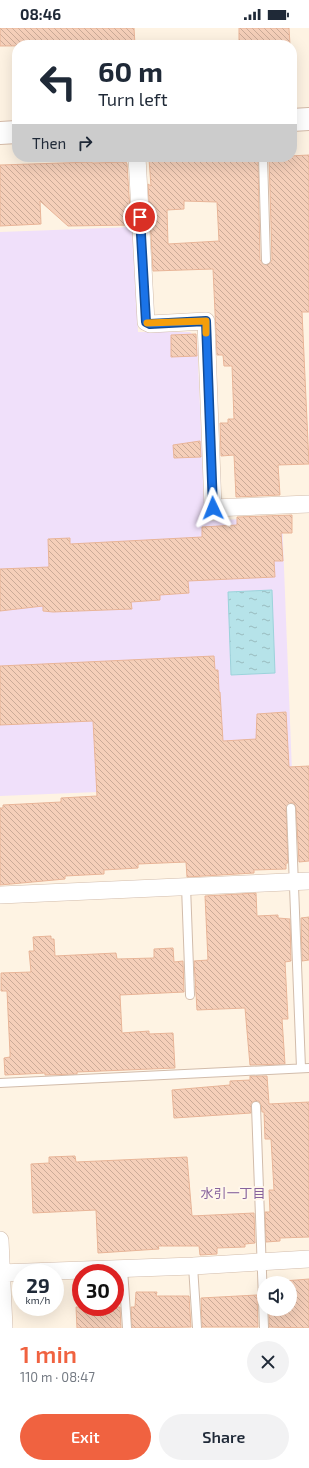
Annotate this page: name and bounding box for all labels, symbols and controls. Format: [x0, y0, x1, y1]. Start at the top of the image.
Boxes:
text: 08:46 [20, 5, 61, 23]
text: 60 m [98, 54, 163, 88]
icon: left [32, 56, 84, 108]
text: Turn left [98, 88, 168, 110]
icon: right [74, 132, 96, 154]
text: Then [32, 134, 66, 152]
pin [123, 200, 157, 234]
icon: arrive [129, 206, 151, 228]
position arrow [192, 487, 234, 529]
district label: 水引一丁目 [200, 1185, 266, 1201]
speed limit sign: 30 [72, 1264, 124, 1316]
text: 29 [26, 1273, 50, 1297]
map controls [257, 1276, 297, 1316]
button: sound [257, 1276, 297, 1316]
text: km/h [26, 1294, 50, 1306]
text: 1 min [20, 1339, 77, 1368]
button: close [247, 1341, 289, 1383]
text: 110 m · 08:47 [20, 1369, 95, 1385]
button: Exit [20, 1414, 151, 1460]
button: Share [159, 1414, 289, 1460]

